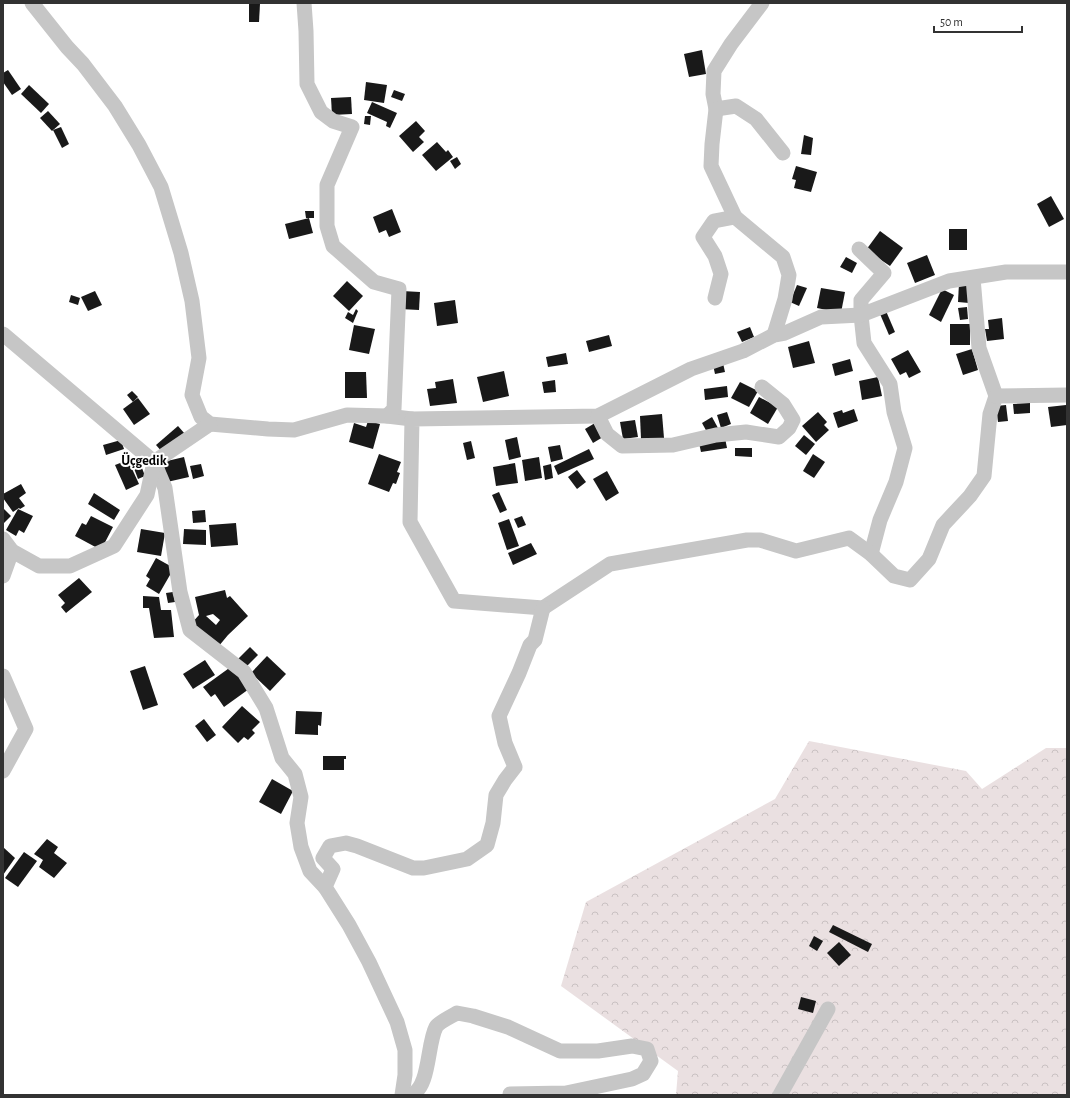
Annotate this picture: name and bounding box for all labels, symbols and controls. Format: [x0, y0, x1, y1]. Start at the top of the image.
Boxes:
scale bar [934, 8, 1022, 34]
text: 50 m [940, 16, 963, 28]
district label: Üçgedik [121, 452, 167, 468]

